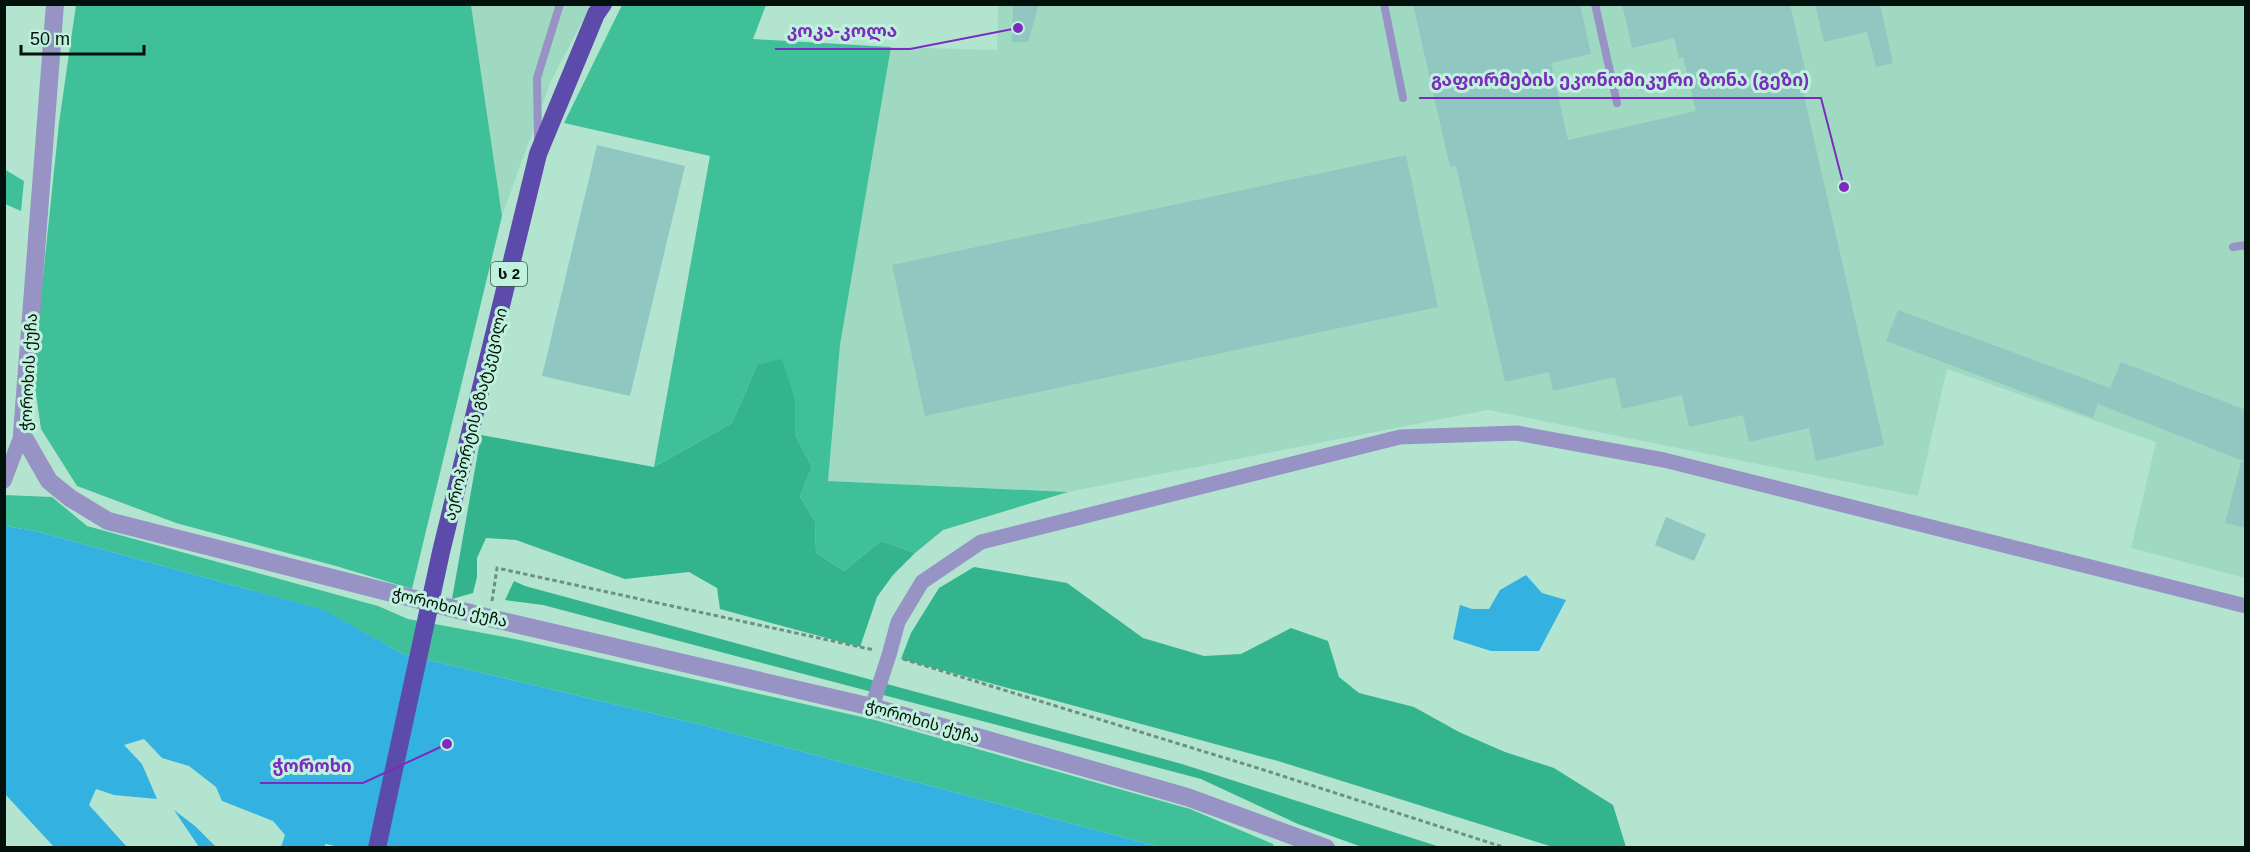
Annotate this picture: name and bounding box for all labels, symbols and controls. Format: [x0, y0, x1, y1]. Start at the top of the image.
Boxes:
callout: კოკა-კოლა [775, 13, 910, 49]
scale bar [21, 18, 144, 56]
text: კოკა-კოლა [787, 21, 897, 42]
text: 50 m [30, 29, 70, 49]
callout: გაფორმების ეკონომიკური ზონა (გეზი) [1419, 62, 1821, 98]
text: გაფორმების ეკონომიკური ზონა (გეზი) [1431, 70, 1809, 90]
road number: ს 2 [491, 262, 527, 286]
street label: აეროპორტის გზატკეცილი [441, 306, 512, 523]
street label: ჭოროხის ქუჩა [17, 313, 41, 431]
street label: ჭოროხის ქუჩა [390, 585, 509, 631]
street label: ჭოროხის ქუჩა [864, 697, 982, 747]
callout: ჭოროხი [260, 747, 363, 783]
text: ჭოროხი [272, 756, 352, 776]

